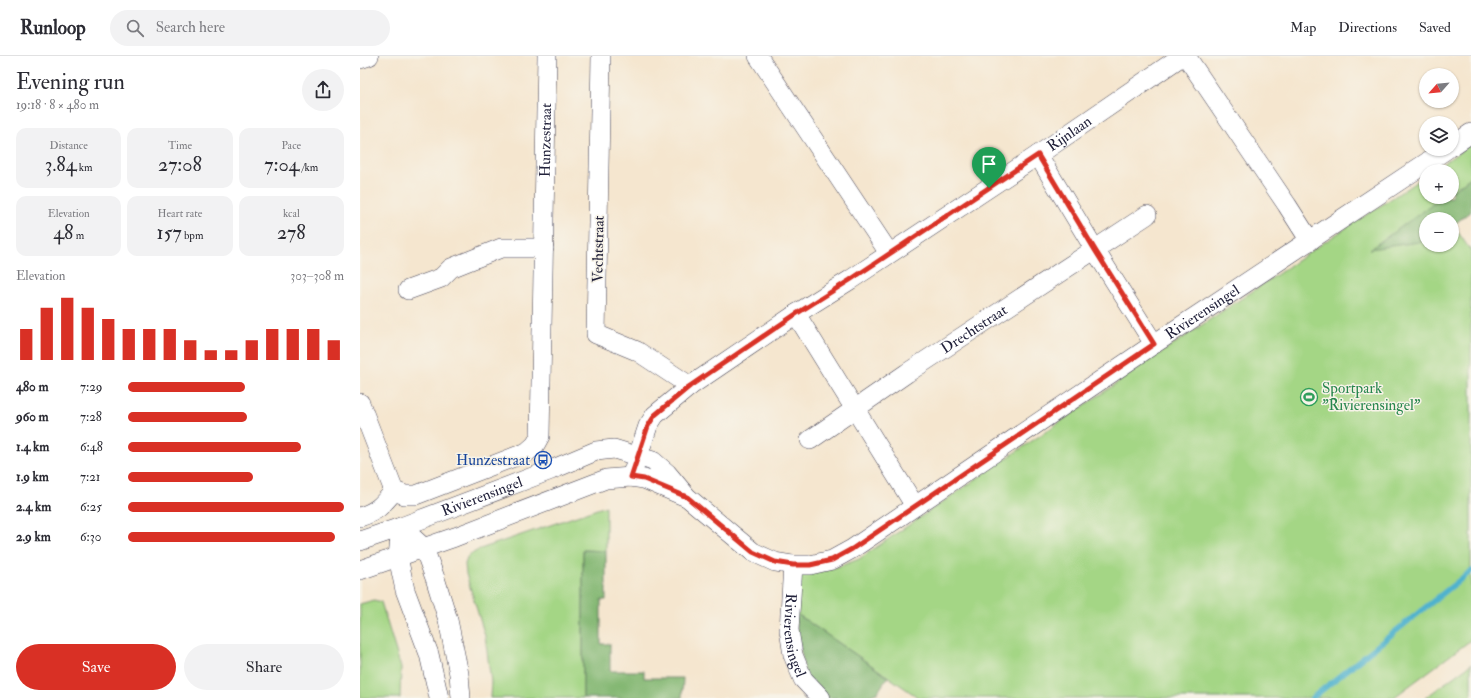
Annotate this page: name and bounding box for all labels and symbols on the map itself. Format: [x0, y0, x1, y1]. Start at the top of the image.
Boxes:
north arrow [1419, 68, 1459, 108]
street label: Hunzestraat [536, 103, 556, 177]
street label: Rijnlaan [1044, 112, 1096, 156]
pin [972, 147, 1006, 188]
street label: Vechtstraat [588, 215, 609, 283]
street label: Rivierensingel [1162, 281, 1243, 344]
street label: Drechtstraat [937, 301, 1011, 358]
place label: Sportpark "Rivierensingel" [1322, 379, 1421, 415]
sports icon: Sportpark "Rivierensingel" [1299, 387, 1319, 407]
bus stop icon: Hunzestraat [533, 450, 553, 470]
place label: Hunzestraat [456, 451, 530, 470]
street label: Rivierensingel [439, 473, 526, 521]
street label: Rivierensingel [779, 593, 810, 680]

